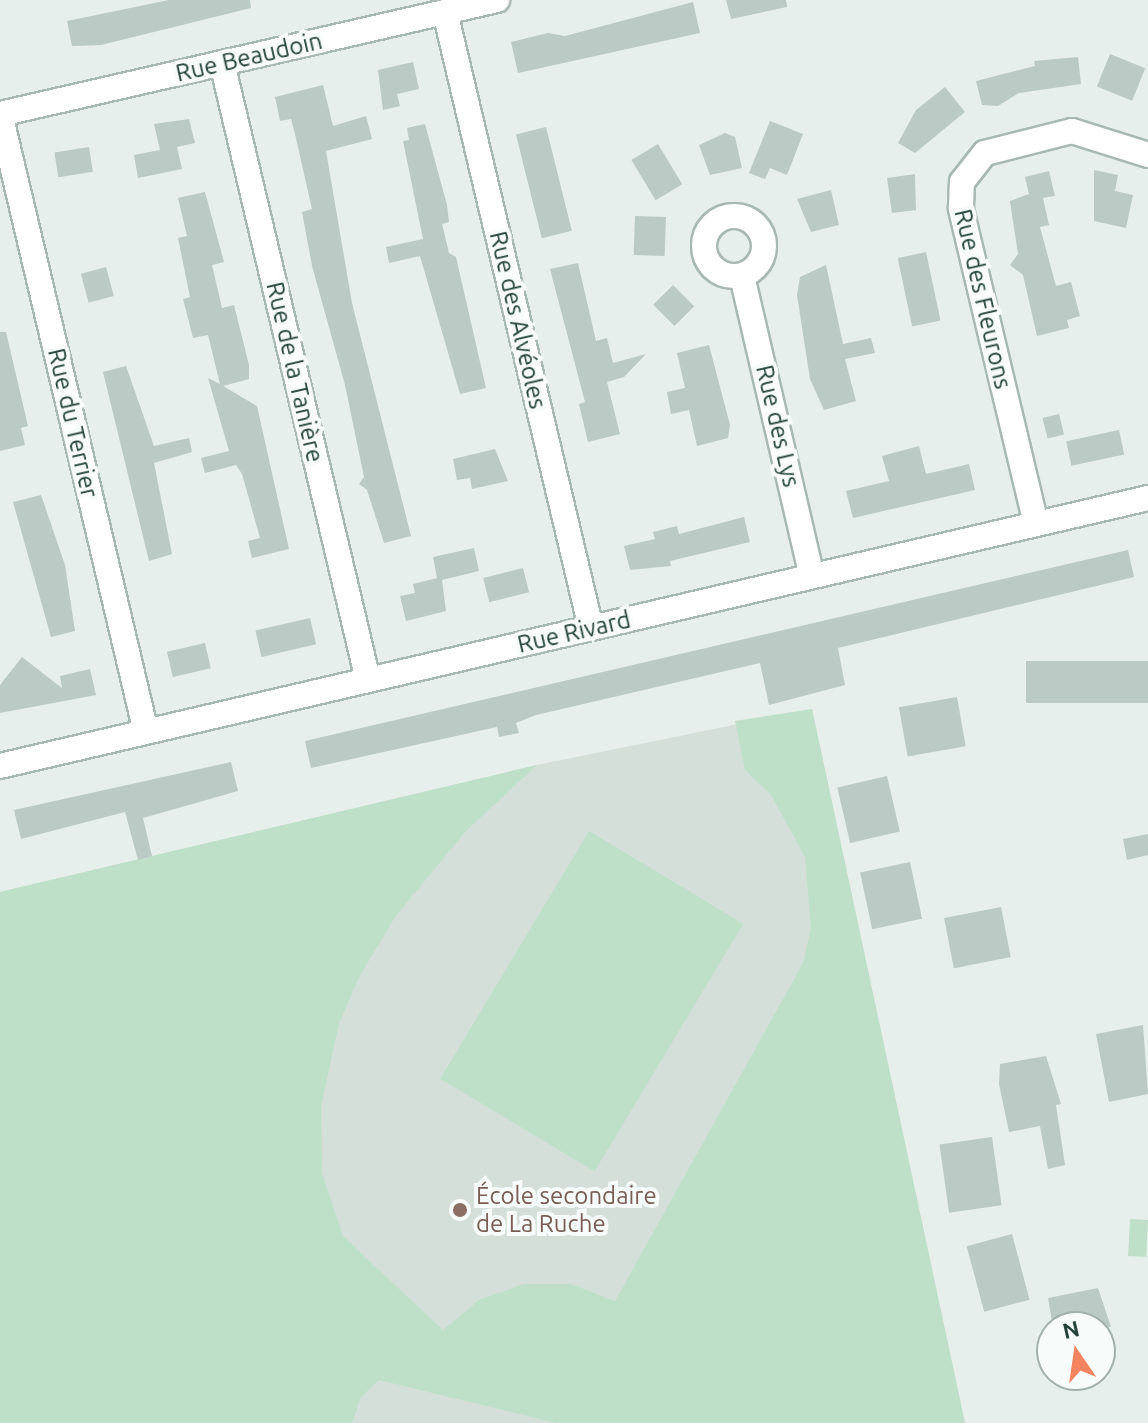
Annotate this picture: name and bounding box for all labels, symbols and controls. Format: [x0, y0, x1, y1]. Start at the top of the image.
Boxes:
street label: Rue Beaudoin [173, 26, 325, 88]
street label: Rue des Fleurons [948, 206, 1018, 392]
street label: Rue des Alvéoles [484, 228, 552, 412]
street label: Rue de la Tanière [260, 279, 330, 465]
street label: Rue du Terrier [42, 345, 104, 501]
street label: Rue des Lys [750, 362, 806, 490]
street label: Rue Rivard [515, 605, 633, 659]
place label: École secondaire de La Ruche [476, 1182, 657, 1238]
marker: École secondaire de La Ruche [451, 1201, 469, 1219]
north arrow [1036, 1311, 1116, 1391]
text: N [1060, 1315, 1082, 1343]

